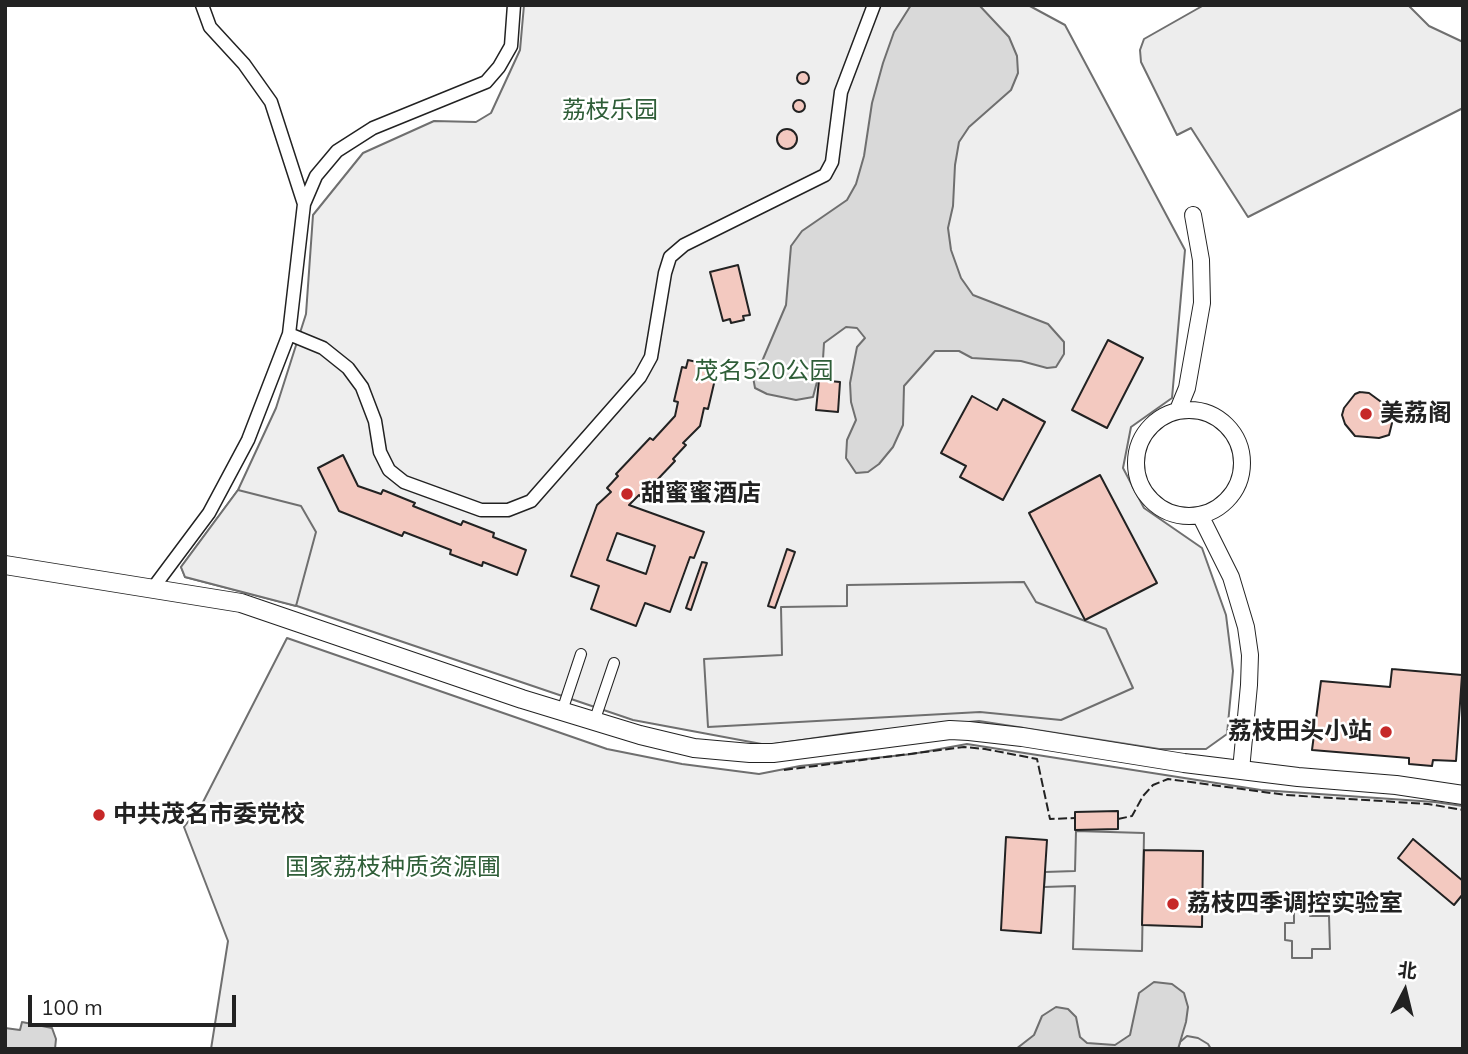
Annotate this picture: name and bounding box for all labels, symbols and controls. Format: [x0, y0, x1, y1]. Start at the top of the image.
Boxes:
park label: 荔枝乐园 [562, 97, 658, 125]
park label: 茂名520公园 [694, 358, 834, 386]
place label: 美荔阁 [1380, 400, 1452, 428]
marker: 美荔阁 [1358, 406, 1374, 422]
place label: 甜蜜蜜酒店 [641, 480, 761, 508]
marker: 甜蜜蜜酒店 [619, 486, 635, 502]
place label: 荔枝田头小站 [1228, 718, 1372, 746]
marker: 荔枝田头小站 [1378, 724, 1394, 740]
place label: 中共茂名市委党校 [113, 801, 305, 829]
marker: 中共茂名市委党校 [91, 807, 107, 823]
park label: 国家荔枝种质资源圃 [285, 854, 501, 882]
place label: 荔枝四季调控实验室 [1187, 890, 1403, 918]
marker: 荔枝四季调控实验室 [1165, 896, 1181, 912]
north arrow [1370, 956, 1440, 1026]
text: 北 [1397, 957, 1418, 983]
scale bar [32, 981, 240, 1025]
text: 100 m [41, 994, 103, 1020]

